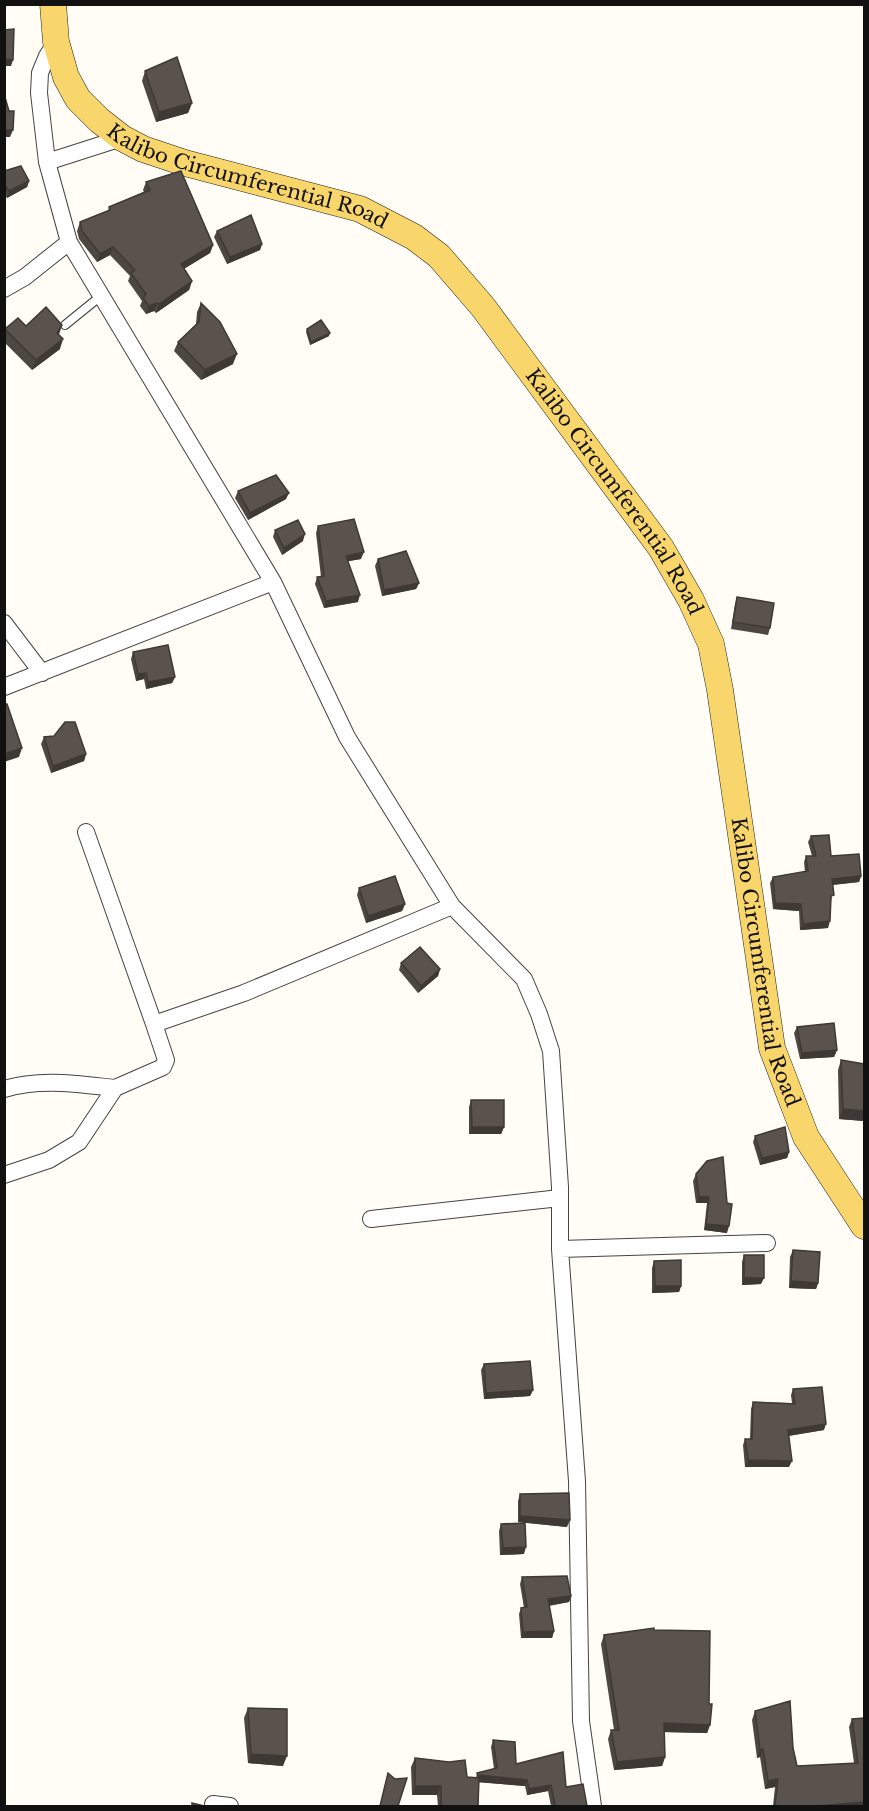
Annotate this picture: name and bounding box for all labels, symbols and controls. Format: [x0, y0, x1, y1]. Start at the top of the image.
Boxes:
street label: Kalibo Circumferential Road [102, 119, 392, 233]
street label: Kalibo Circumferential Road [521, 364, 708, 618]
street label: Kalibo Circumferential Road [727, 816, 805, 1110]

